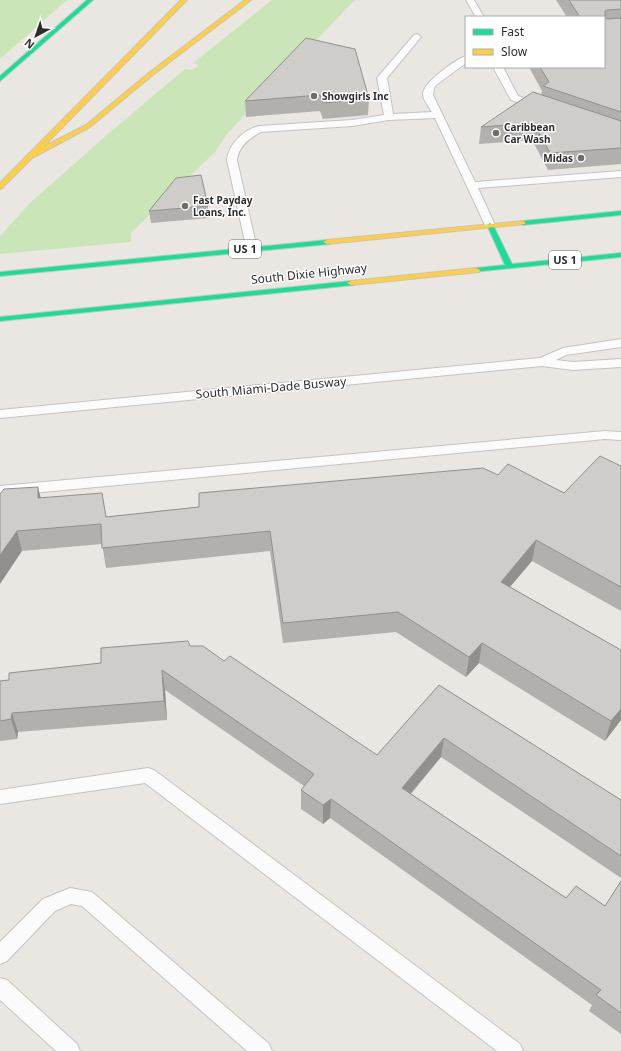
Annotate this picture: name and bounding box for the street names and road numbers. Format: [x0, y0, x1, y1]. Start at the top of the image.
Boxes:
road number: US 1 [229, 240, 261, 258]
road number: US 1 [549, 251, 581, 269]
street label: South Dixie Highway [250, 259, 369, 288]
street label: South Miami-Dade Busway [195, 372, 348, 403]

